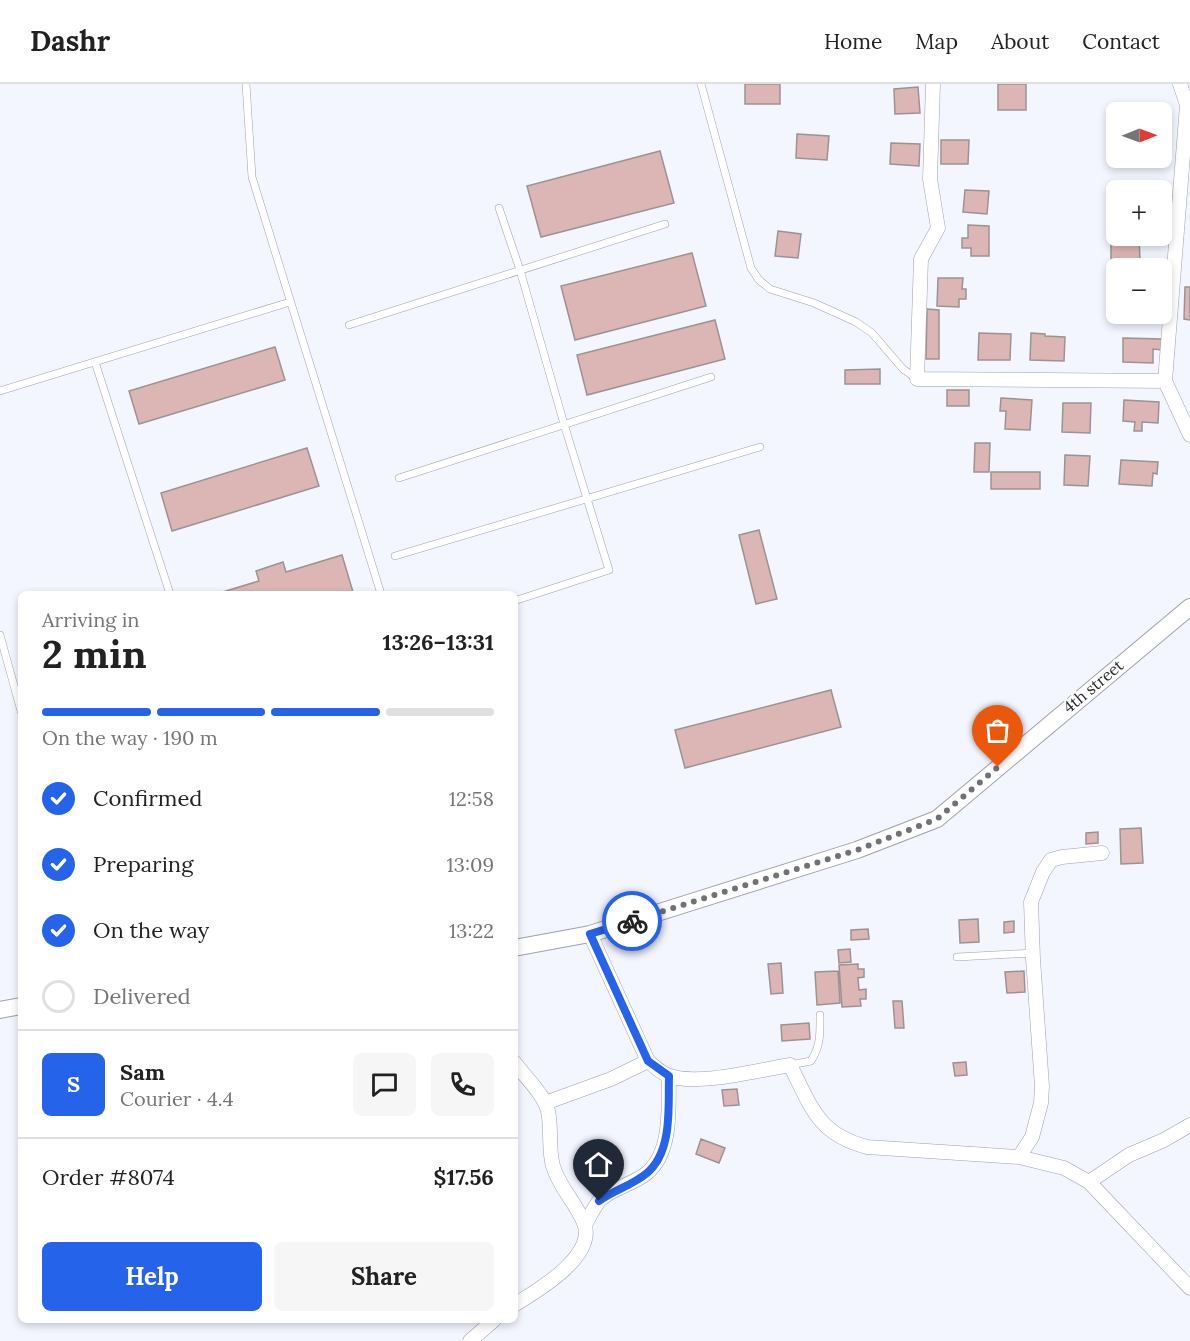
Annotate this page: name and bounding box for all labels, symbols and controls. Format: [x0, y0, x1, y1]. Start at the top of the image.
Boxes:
text: Dashr [30, 23, 110, 59]
text: Home [824, 28, 882, 55]
text: Map [915, 28, 958, 55]
text: About [991, 28, 1049, 55]
text: Contact [1082, 28, 1160, 55]
north arrow [1106, 102, 1172, 168]
map controls [1106, 102, 1172, 324]
button: + [1106, 180, 1172, 246]
button: − [1106, 258, 1172, 324]
text: Arriving in [42, 607, 139, 632]
text: 13:26–13:31 [382, 628, 494, 656]
text: 2 min [42, 629, 147, 679]
street label: 4th street [1059, 655, 1128, 717]
pin [972, 705, 1023, 767]
icon: bag [981, 714, 1014, 747]
text: On the way · 190 m [42, 725, 218, 750]
icon: check [42, 782, 75, 815]
text: Confirmed [93, 784, 202, 812]
text: 12:58 [449, 786, 494, 811]
icon: check [42, 848, 75, 881]
text: Preparing [93, 850, 193, 878]
text: 13:09 [447, 852, 494, 877]
courier [602, 891, 662, 951]
icon: bike [616, 905, 649, 938]
icon: check [42, 914, 75, 947]
text: On the way [93, 916, 209, 944]
text: 13:22 [449, 918, 494, 943]
text: Delivered [93, 982, 191, 1010]
button: chat [353, 1053, 416, 1116]
button: phone [431, 1053, 494, 1116]
text: Sam [120, 1058, 165, 1086]
text: S [67, 1070, 80, 1098]
text: Courier · 4.4 [120, 1086, 234, 1111]
pin [573, 1139, 624, 1201]
icon: home [582, 1148, 615, 1181]
text: Order #8074 [42, 1163, 175, 1191]
text: $17.56 [434, 1163, 494, 1191]
button: Help [42, 1242, 262, 1311]
button: Share [274, 1242, 494, 1311]

